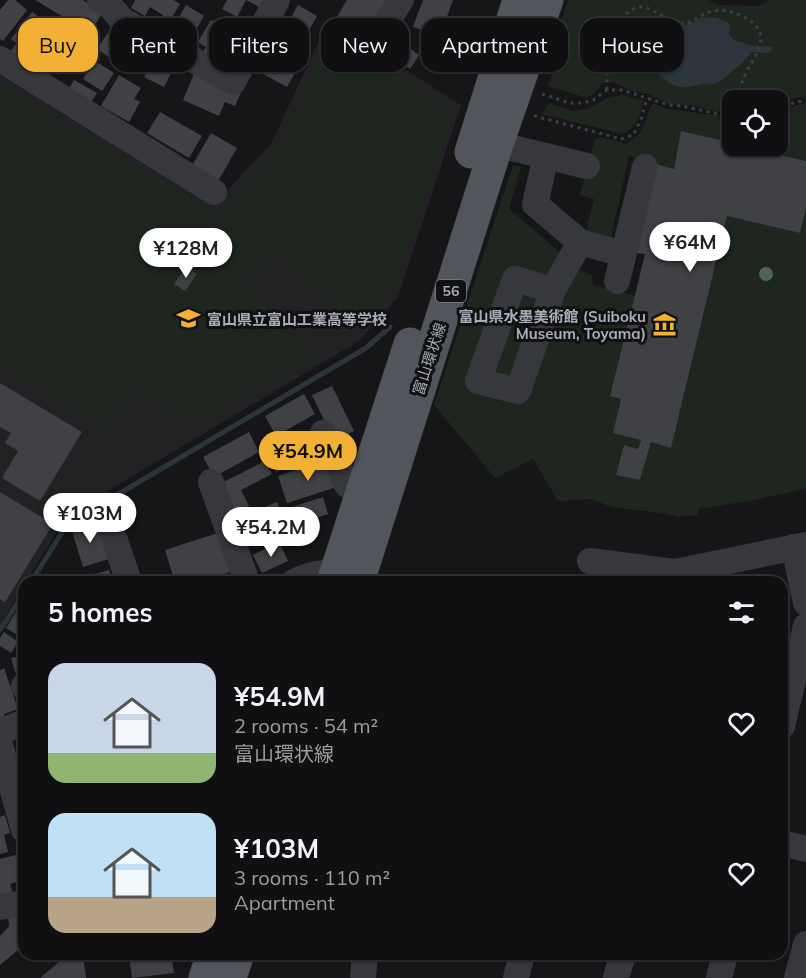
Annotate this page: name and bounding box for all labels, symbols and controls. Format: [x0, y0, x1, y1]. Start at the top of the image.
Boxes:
chip: Buy [18, 18, 98, 72]
chip: Rent [110, 18, 197, 72]
chip: Filters [209, 18, 309, 72]
chip: New [321, 18, 409, 72]
chip: Apartment [421, 18, 568, 72]
chip: House [580, 18, 684, 72]
map controls [722, 90, 788, 156]
button: locate [722, 90, 788, 156]
pin: ¥64M [654, 222, 726, 273]
pin: ¥128M [144, 228, 228, 279]
text: ¥64M [663, 229, 717, 254]
text: ¥128M [153, 235, 219, 260]
road number: 56 [436, 280, 466, 302]
school or university icon: 富山県立富山工業高等学校 [176, 306, 202, 332]
place label: 富山県水墨美術館 (Suiboku Museum, Toyama) [459, 307, 646, 343]
place label: 富山県立富山工業高等学校 [207, 310, 387, 329]
museum icon: 富山県水墨美術館 (Suiboku Museum, Toyama) [651, 312, 677, 338]
street label: 富山環状線 [408, 320, 450, 398]
pin: ¥54.9M [259, 431, 357, 482]
text: ¥54.9M [273, 438, 343, 463]
pin: ¥103M [48, 493, 132, 544]
text: ¥103M [57, 500, 123, 525]
pin: ¥54.2M [222, 507, 320, 558]
text: ¥54.2M [236, 514, 306, 539]
text: 5 homes [48, 596, 152, 629]
icon: filters [725, 596, 758, 629]
text: ¥54.9M [234, 680, 325, 713]
icon: home [96, 687, 168, 759]
icon: heart [725, 707, 758, 740]
text: 2 rooms · 54 m² [234, 713, 378, 738]
text: 富山環状線 [234, 741, 334, 766]
text: ¥103M [234, 832, 319, 865]
icon: home [96, 837, 168, 909]
icon: heart [725, 857, 758, 890]
text: 3 rooms · 110 m² [234, 865, 390, 890]
text: Apartment [234, 890, 335, 915]

